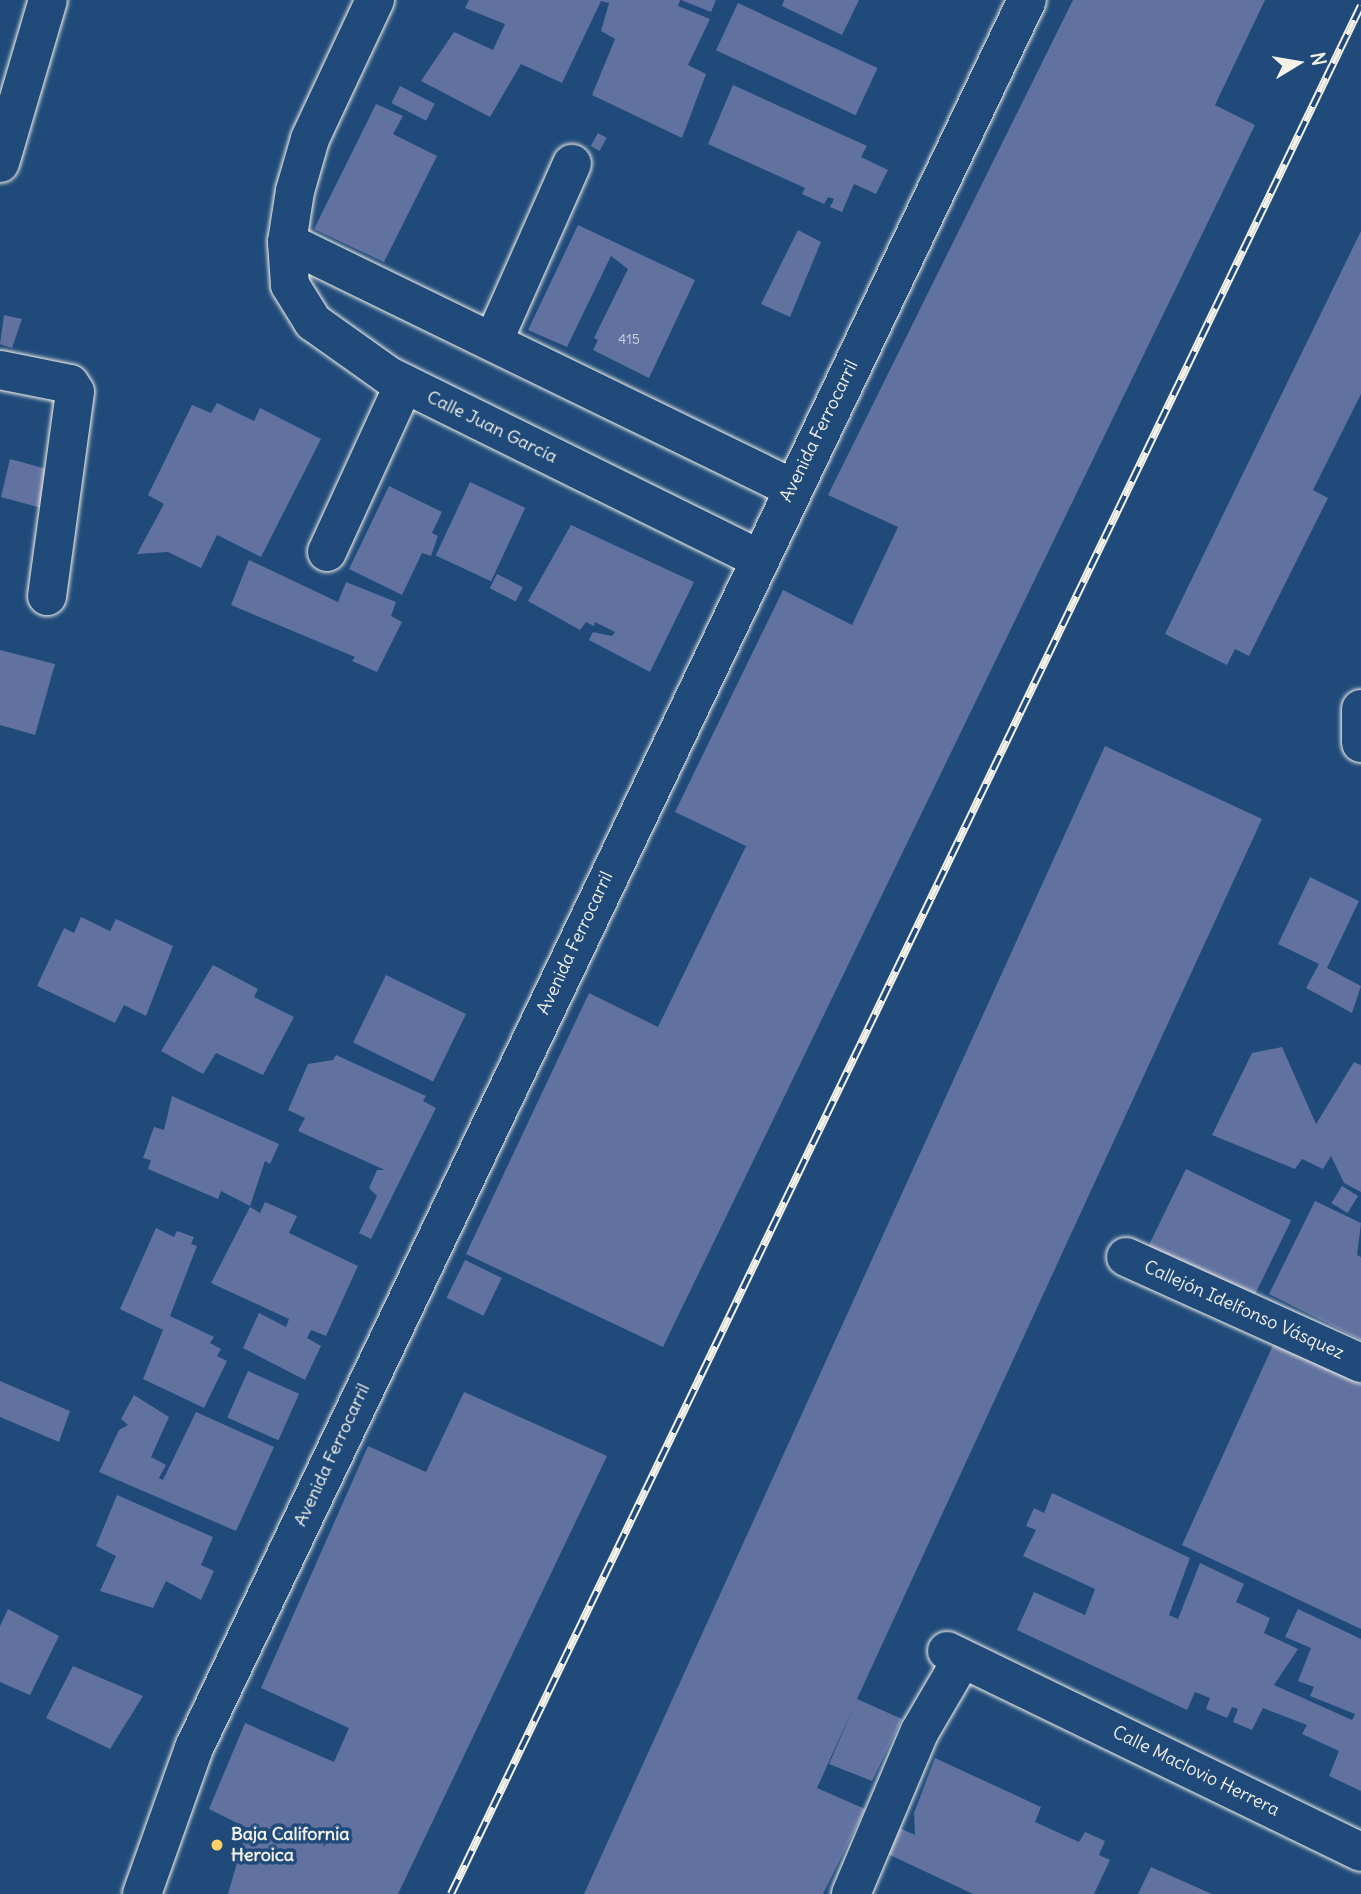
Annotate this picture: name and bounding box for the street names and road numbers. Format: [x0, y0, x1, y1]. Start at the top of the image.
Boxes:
street label: Avenida Ferrocarril [775, 357, 863, 505]
street label: Calle Juan García [423, 386, 561, 468]
street label: Avenida Ferrocarril [532, 868, 618, 1018]
street label: Callejón Idelfonso Vásquez [1141, 1256, 1347, 1364]
street label: Avenida Ferrocarril [289, 1380, 375, 1530]
street label: Calle Maclovio Herrera [1109, 1721, 1283, 1821]

